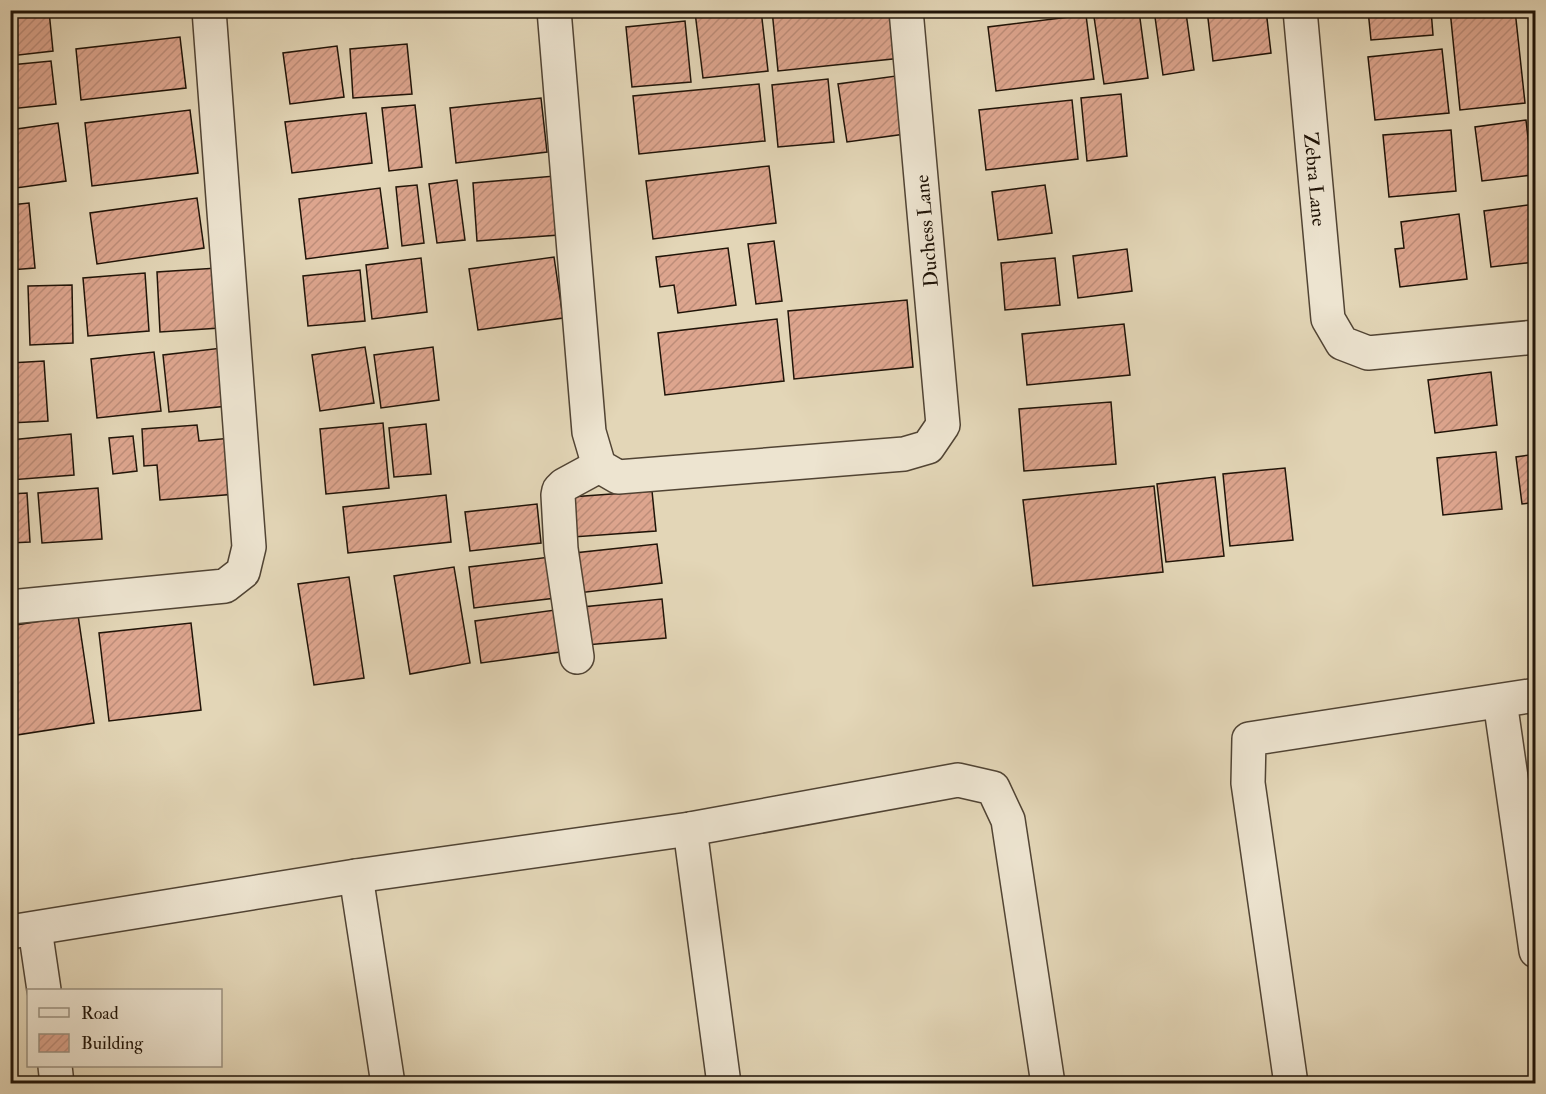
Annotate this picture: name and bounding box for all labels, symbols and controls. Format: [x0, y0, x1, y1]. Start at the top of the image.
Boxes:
street label: Zebra Lane [1298, 131, 1332, 227]
street label: Duchess Lane [909, 174, 944, 288]
legend [27, 989, 222, 1067]
text: Road [81, 1002, 119, 1025]
text: Building [81, 1032, 144, 1055]

